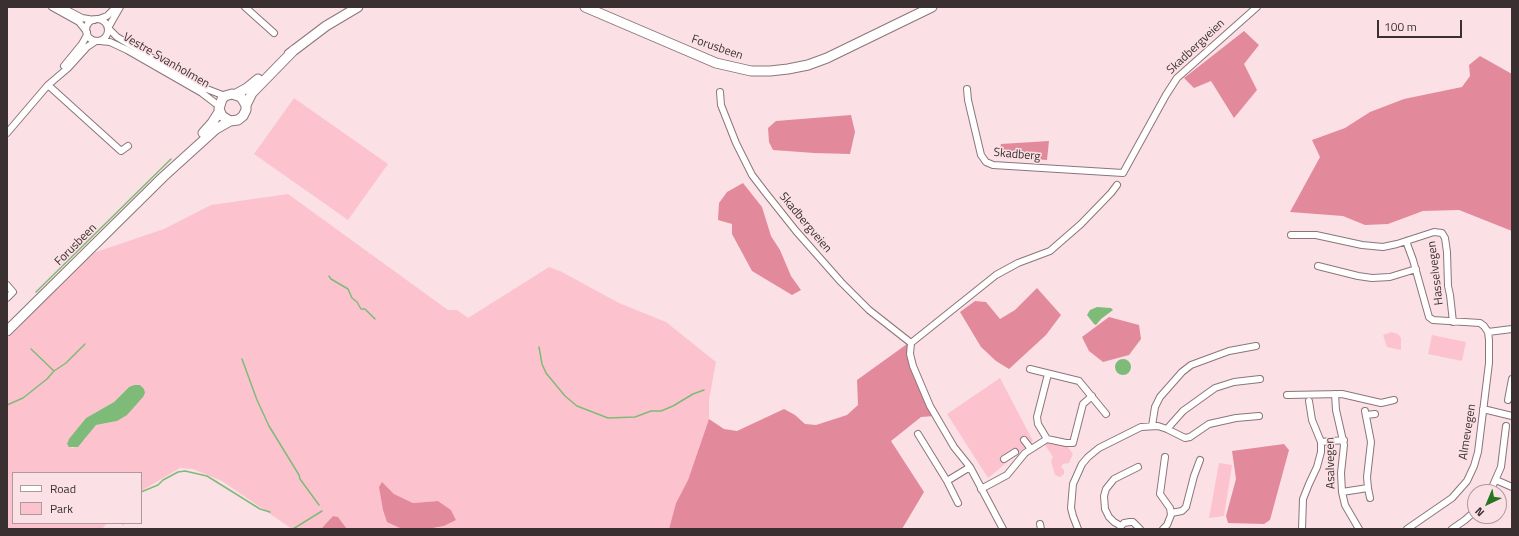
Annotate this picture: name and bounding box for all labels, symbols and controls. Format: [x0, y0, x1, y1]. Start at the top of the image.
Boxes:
scale bar [1379, 12, 1464, 38]
street label: Skadbergveien [1164, 16, 1228, 78]
text: 100 m [1384, 17, 1417, 36]
street label: Vestre Svanholmen [120, 30, 212, 92]
street label: Forusbeen [689, 32, 745, 64]
street label: Skadberg [993, 146, 1041, 164]
street label: Skadbergveien [776, 190, 834, 256]
street label: Forusbeen [52, 221, 100, 269]
street label: Hasselvegen [1425, 240, 1447, 306]
street label: Almevegen [1456, 403, 1480, 461]
street label: Asalvegen [1323, 437, 1339, 489]
legend [12, 472, 142, 524]
text: Road [50, 479, 76, 498]
north arrow [1467, 484, 1507, 524]
text: Park [50, 499, 73, 518]
text: N [1471, 504, 1488, 520]

